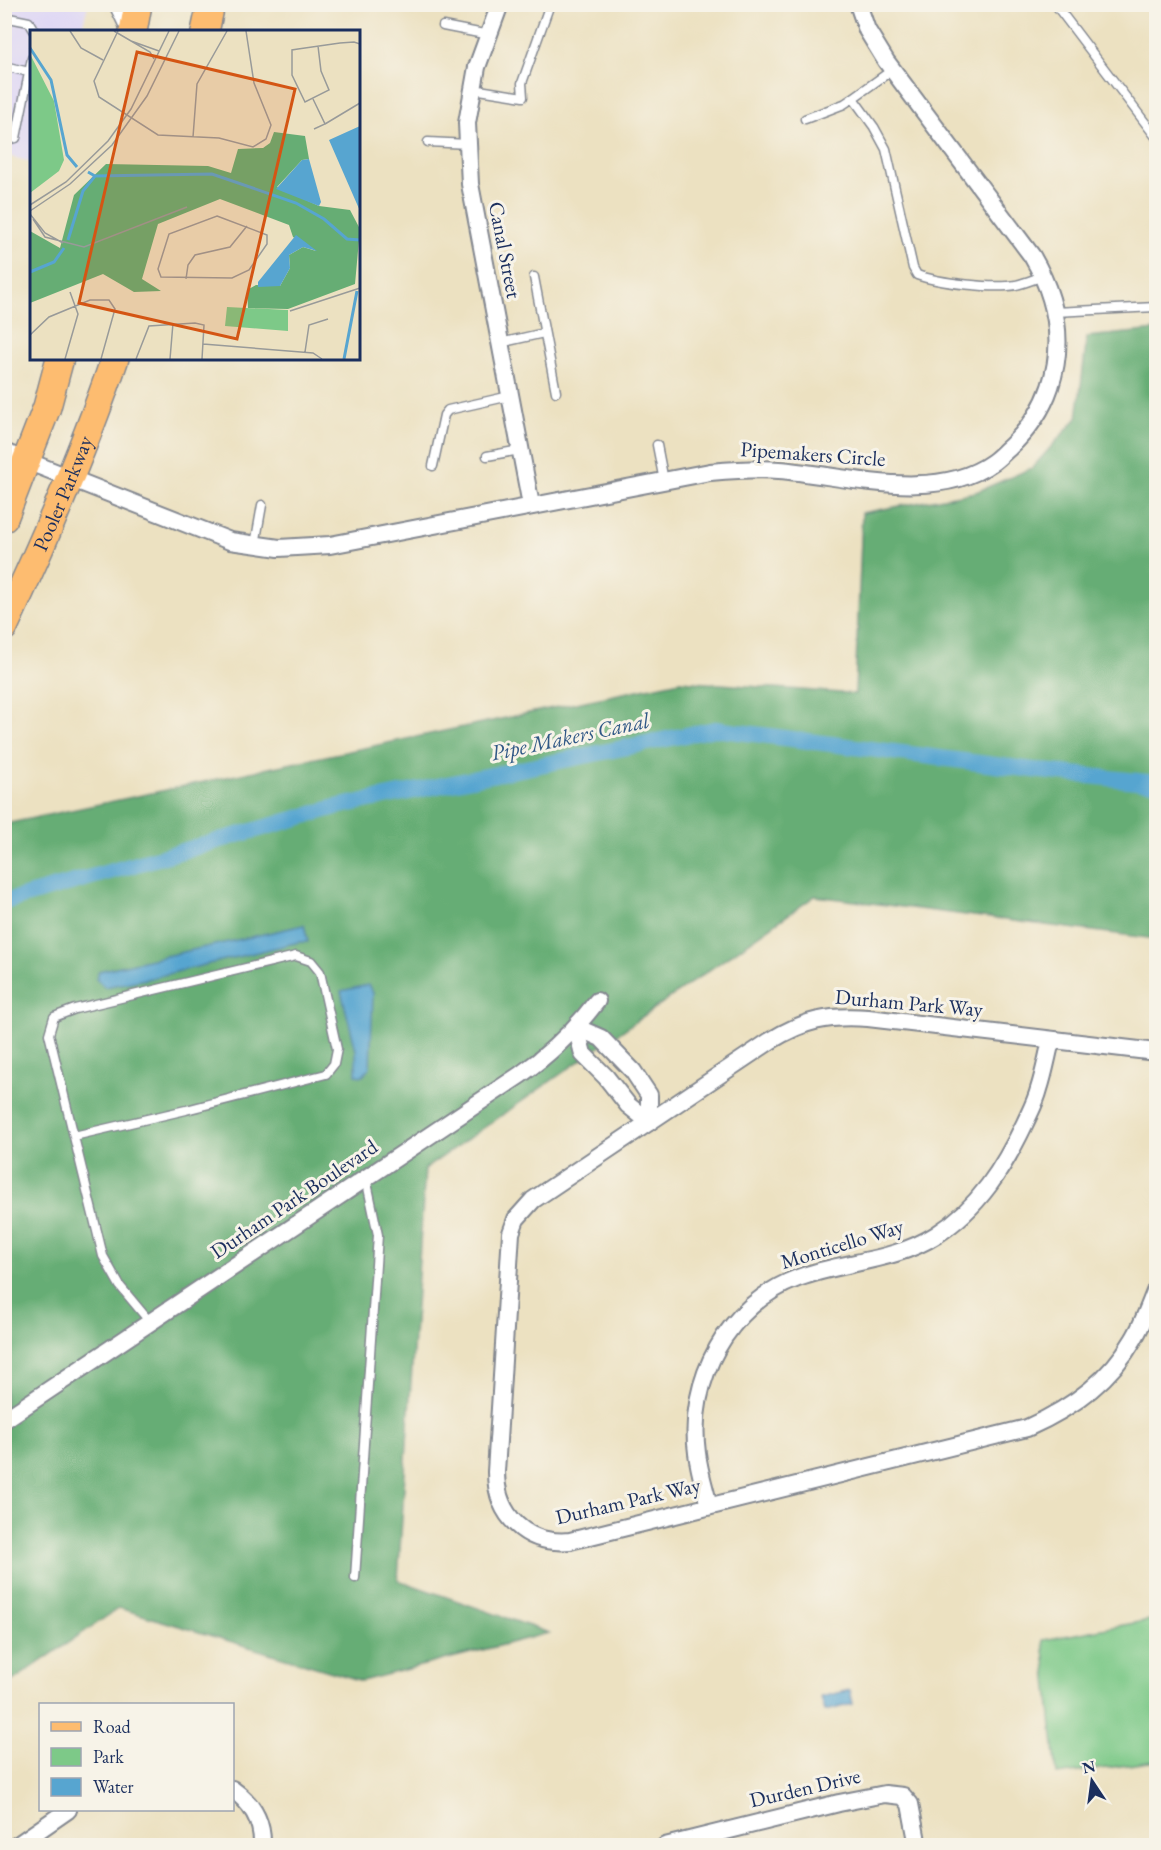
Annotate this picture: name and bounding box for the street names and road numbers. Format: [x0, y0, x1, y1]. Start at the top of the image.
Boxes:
street label: Canal Street [483, 199, 528, 301]
street label: Pooler Parkway [26, 431, 99, 555]
street label: Pipemakers Circle [740, 435, 887, 472]
street label: Durham Park Way [834, 983, 985, 1022]
street label: Durham Park Boulevard [205, 1133, 383, 1264]
street label: Monticello Way [777, 1212, 907, 1275]
street label: Durham Park Way [553, 1471, 704, 1530]
street label: Durden Drive [747, 1762, 863, 1813]

